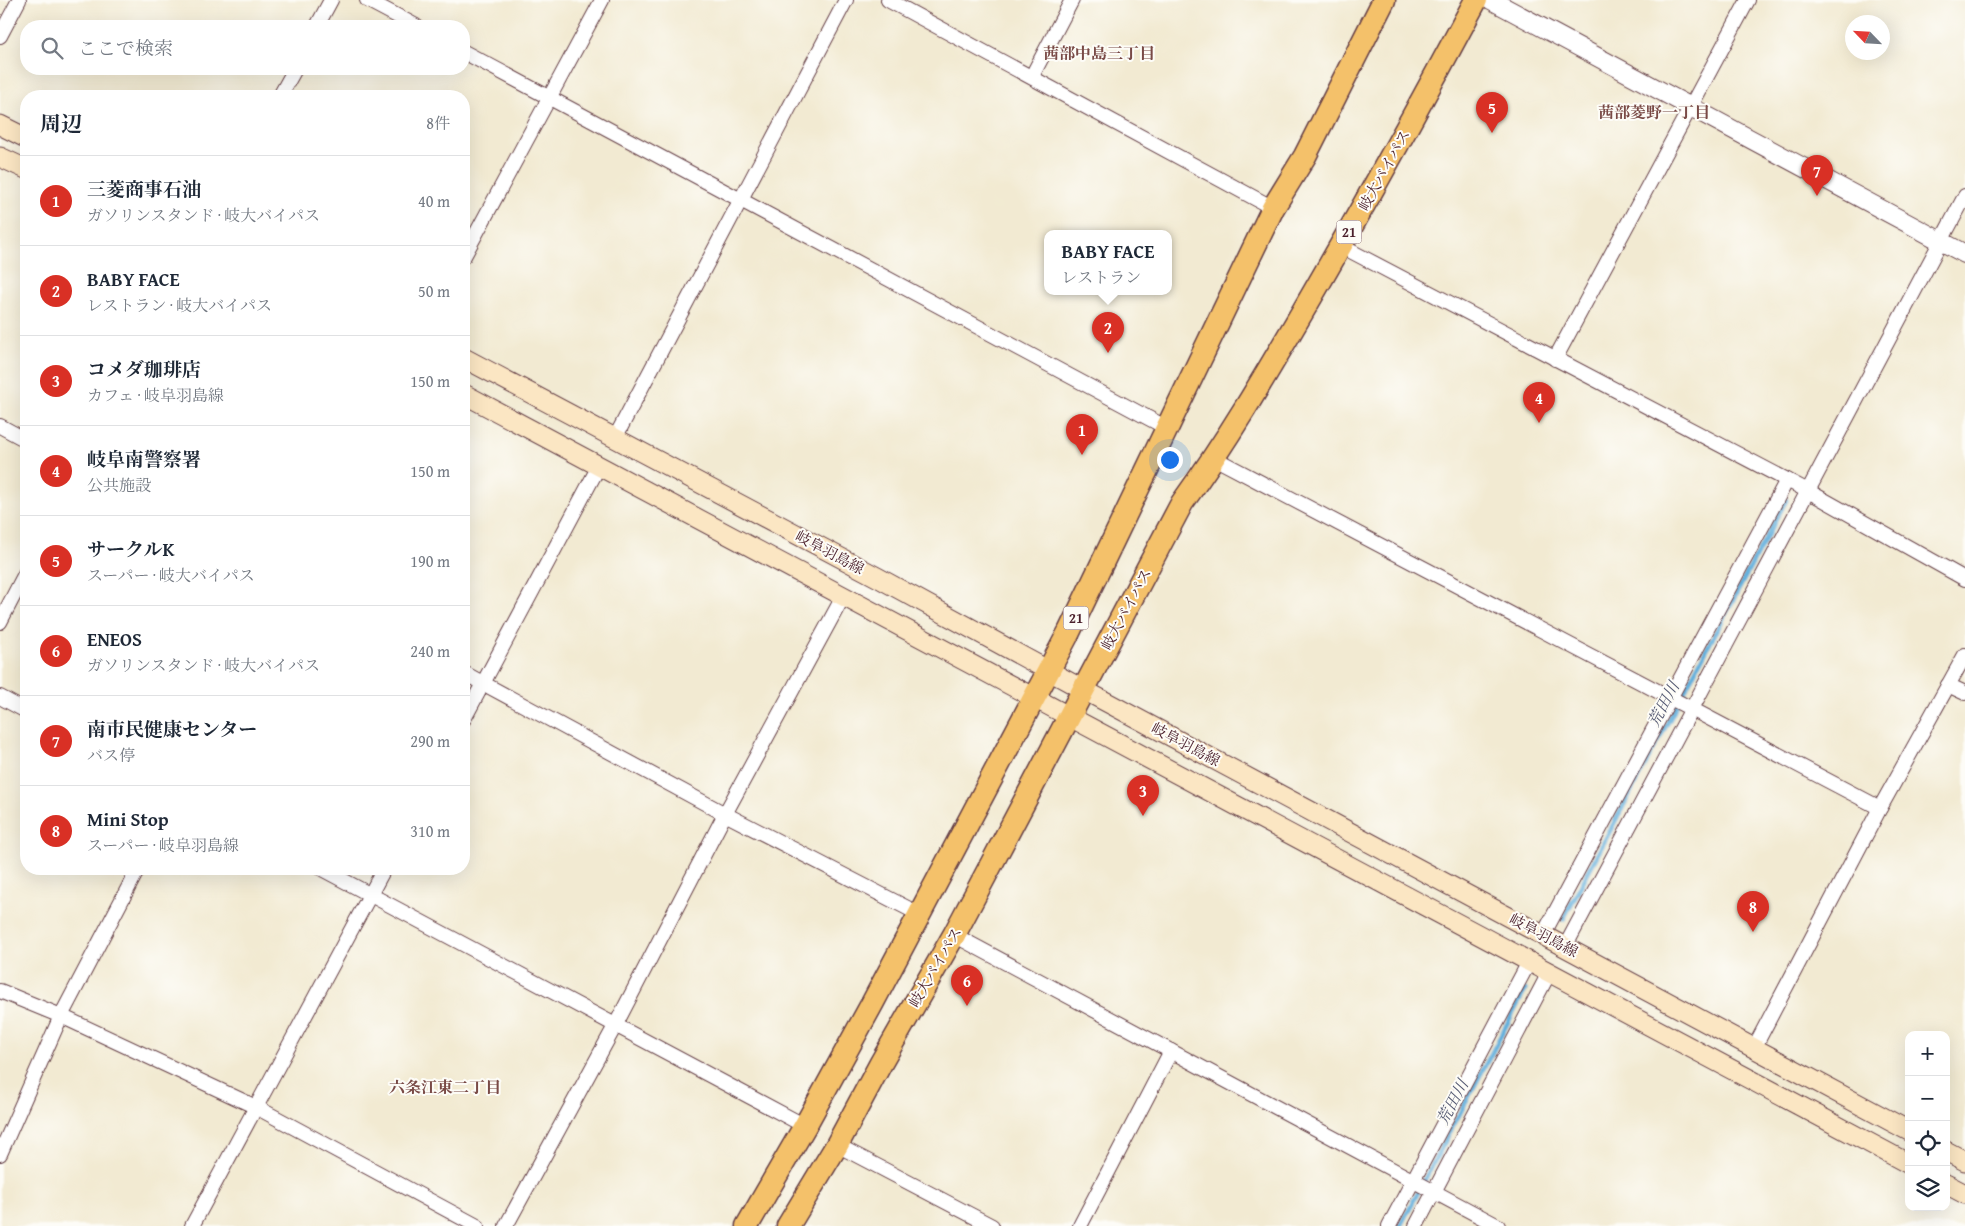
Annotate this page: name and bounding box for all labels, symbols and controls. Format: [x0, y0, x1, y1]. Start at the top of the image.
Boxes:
north arrow [1845, 15, 1890, 60]
search box [20, 20, 470, 75]
icon: search [38, 34, 66, 62]
text: ここで検索 [78, 34, 173, 62]
district label: 茜部中島三丁目 [1043, 41, 1155, 65]
pin: 5 [1476, 92, 1508, 133]
district label: 茜部菱野一丁目 [1598, 100, 1710, 124]
text: 周辺 [40, 108, 82, 139]
text: 8件 [426, 111, 450, 135]
street label: 岐大バイパス [1353, 126, 1415, 214]
pin: 7 [1801, 155, 1833, 196]
text: 三菱商事石油 [87, 175, 201, 203]
text: 1 [52, 189, 60, 213]
text: 40 m [418, 189, 450, 213]
text: ガソリンスタンド · 岐大バイパス [87, 203, 320, 227]
road number: 21 [1336, 220, 1362, 243]
popup [1044, 230, 1172, 295]
text: BABY FACE [1062, 237, 1154, 265]
text: BABY FACE [87, 265, 180, 293]
text: レストラン [1062, 265, 1141, 289]
text: 2 [52, 279, 60, 303]
text: 50 m [418, 279, 450, 303]
text: レストラン · 岐大バイパス [87, 293, 272, 317]
pin: 2 [1092, 312, 1124, 353]
text: コメダ珈琲店 [87, 355, 201, 383]
text: 3 [52, 369, 60, 393]
text: 150 m [410, 369, 450, 393]
pin: 4 [1523, 382, 1555, 423]
text: カフェ · 岐阜羽島線 [87, 383, 224, 407]
pin: 1 [1066, 414, 1098, 455]
text: 岐阜南警察署 [87, 445, 201, 473]
your location [1157, 447, 1183, 473]
text: 4 [52, 459, 60, 483]
text: 150 m [410, 459, 450, 483]
text: 公共施設 [87, 473, 151, 497]
street label: 岐阜羽島線 [792, 525, 868, 579]
text: サークルK [87, 535, 174, 563]
text: 5 [52, 549, 60, 573]
text: 190 m [410, 549, 450, 573]
text: スーパー · 岐大バイパス [87, 563, 255, 587]
street label: 岐大バイパス [1096, 564, 1156, 654]
road number: 21 [1064, 606, 1088, 630]
text: ENEOS [87, 625, 142, 653]
text: 6 [52, 639, 60, 663]
text: 240 m [410, 639, 450, 663]
text: ガソリンスタンド · 岐大バイパス [87, 653, 320, 677]
water label: 荒田川 [1641, 675, 1686, 731]
text: 南市民健康センター [87, 715, 257, 743]
street label: 岐阜羽島線 [1148, 717, 1224, 771]
text: 7 [52, 729, 60, 753]
text: 290 m [410, 729, 450, 753]
text: バス停 [87, 743, 135, 767]
pin: 3 [1127, 775, 1159, 816]
text: Mini Stop [87, 805, 169, 833]
text: 8 [52, 819, 60, 843]
text: 310 m [410, 819, 450, 843]
text: スーパー · 岐阜羽島線 [87, 833, 239, 857]
pin: 8 [1737, 891, 1769, 932]
street label: 岐阜羽島線 [1506, 908, 1582, 962]
street label: 岐大バイパス [903, 923, 967, 1011]
pin: 6 [951, 965, 983, 1006]
map controls [1905, 1031, 1950, 1211]
button: + [1905, 1031, 1950, 1076]
water label: 荒田川 [1430, 1073, 1475, 1129]
district label: 六条江東二丁目 [389, 1075, 501, 1099]
button: − [1905, 1076, 1950, 1121]
button: locate [1905, 1121, 1950, 1166]
button: layers [1905, 1166, 1950, 1211]

